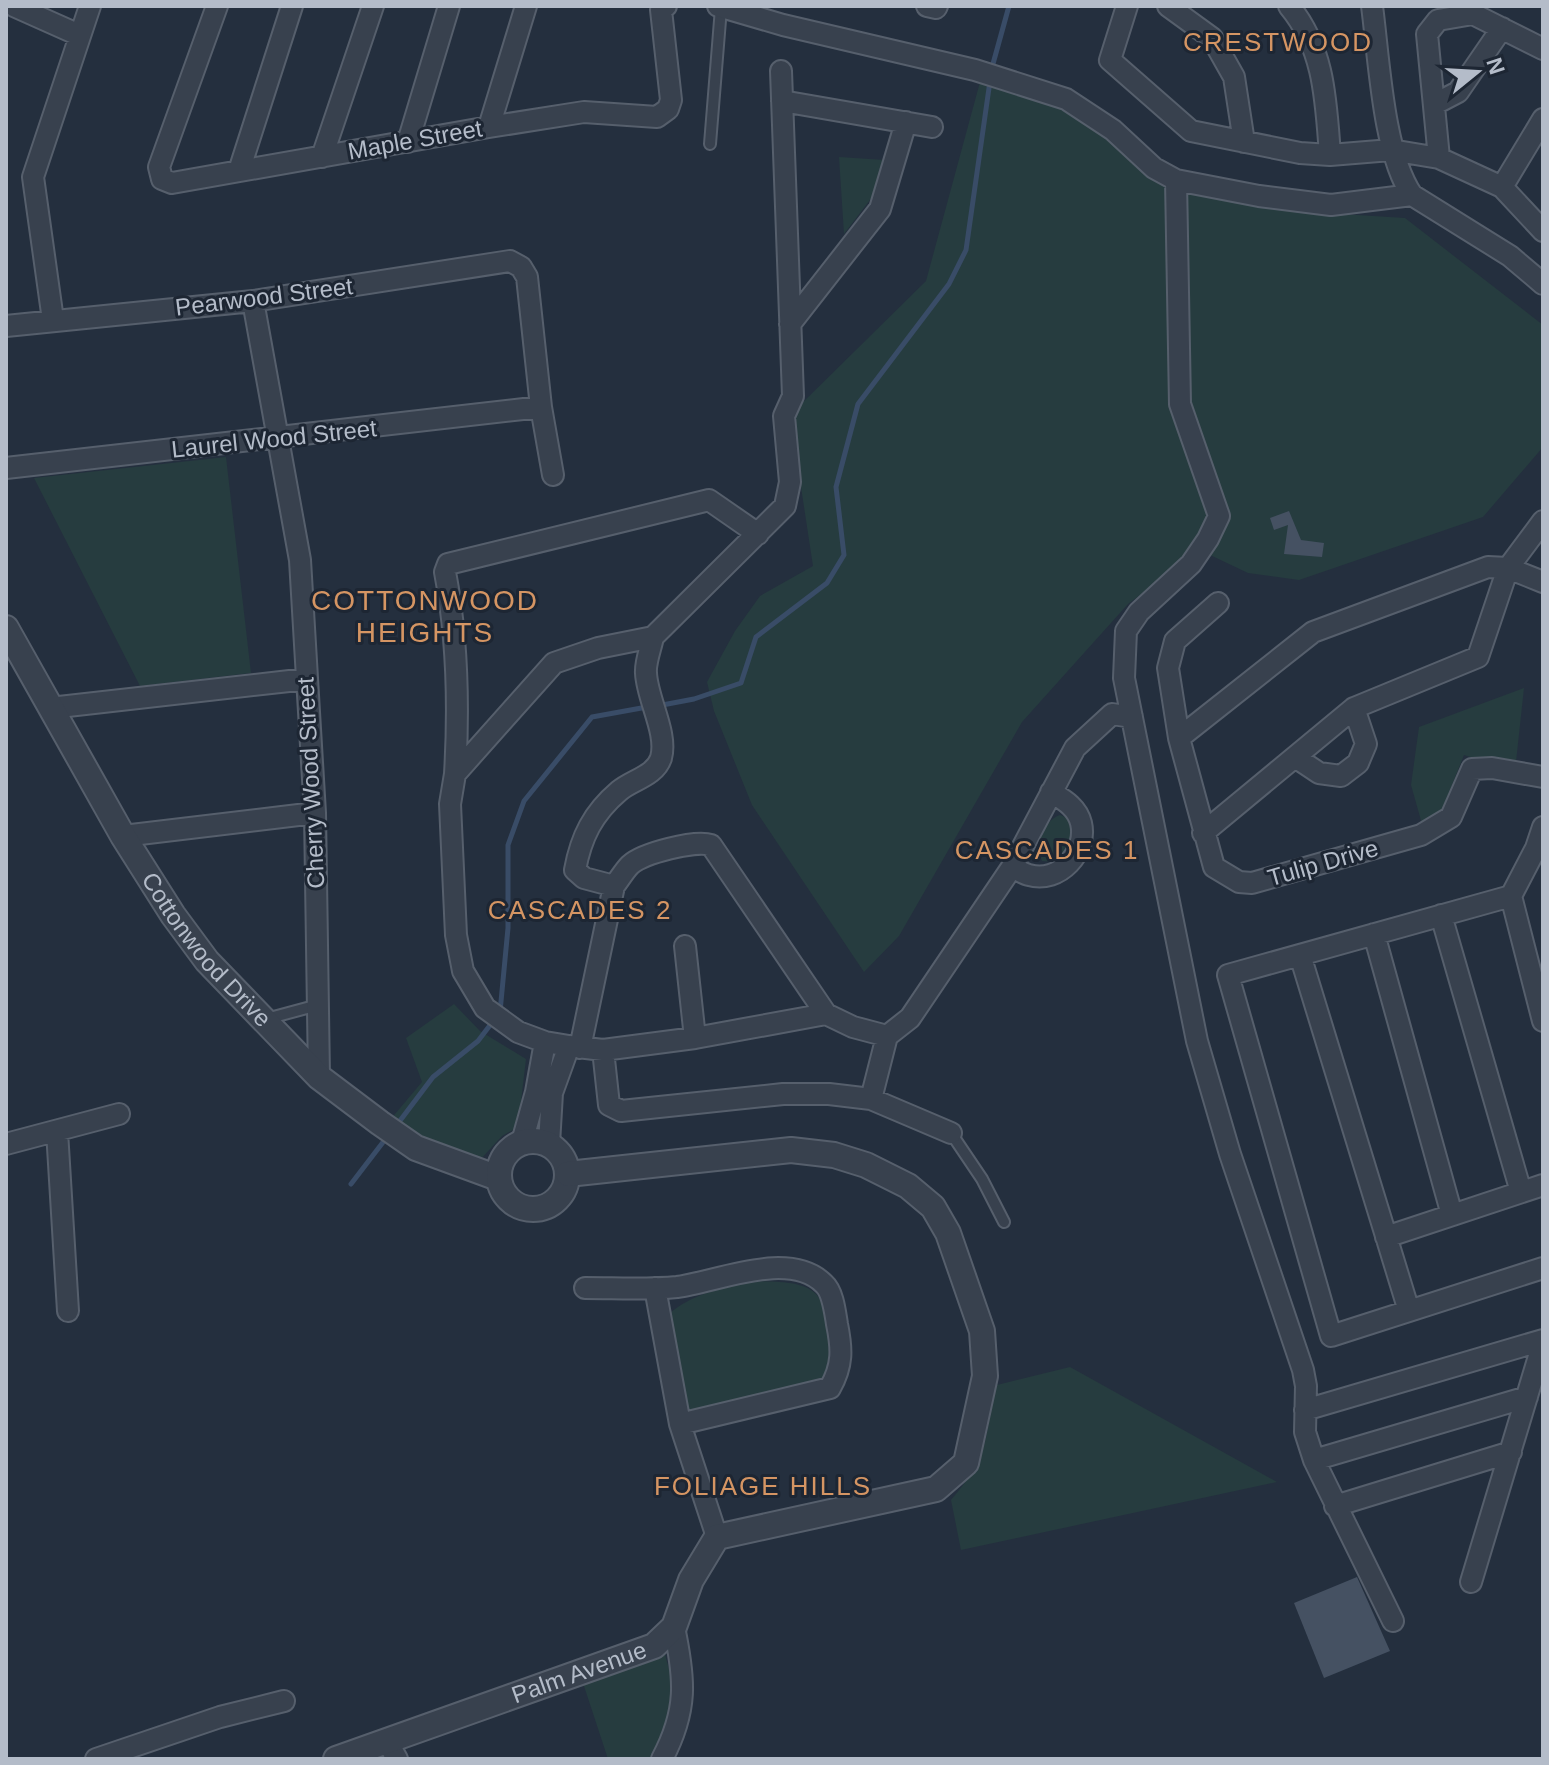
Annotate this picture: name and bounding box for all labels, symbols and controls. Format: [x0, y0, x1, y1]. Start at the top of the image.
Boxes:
district label: CRESTWOOD [1183, 27, 1373, 57]
north arrow [1437, 32, 1517, 112]
text: N [1481, 55, 1510, 77]
street label: Maple Street [346, 114, 485, 165]
street label: Pearwood Street [174, 272, 355, 321]
street label: Laurel Wood Street [170, 414, 378, 463]
district label: COTTONWOOD HEIGHTS [311, 585, 539, 648]
street label: Cherry Wood Street [291, 676, 330, 889]
street label: Tulip Drive [1264, 834, 1381, 891]
district label: CASCADES 1 [955, 835, 1139, 865]
street label: Cottonwood Drive [137, 867, 277, 1032]
district label: CASCADES 2 [488, 895, 672, 925]
district label: FOLIAGE HILLS [654, 1471, 872, 1501]
street label: Palm Avenue [508, 1636, 650, 1708]

